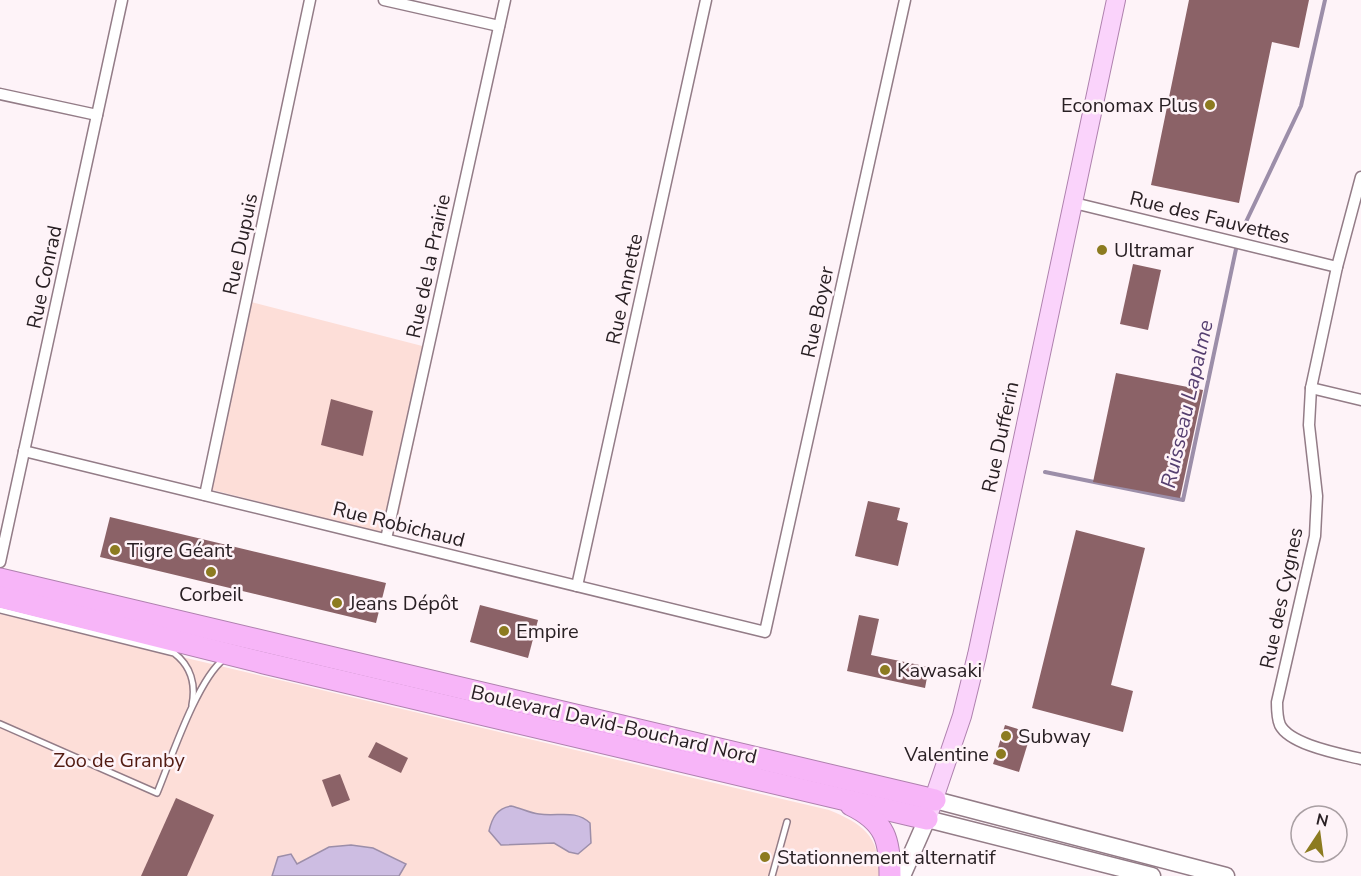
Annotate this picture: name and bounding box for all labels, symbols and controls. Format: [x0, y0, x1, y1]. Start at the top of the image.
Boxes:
place label: Economax Plus [1061, 92, 1198, 119]
marker: Economax Plus [1203, 98, 1217, 112]
street label: Rue des Fauvettes [1127, 184, 1293, 250]
street label: Rue Dupuis [217, 191, 264, 298]
street label: Rue de la Prairie [400, 192, 457, 341]
street label: Rue Conrad [20, 223, 69, 331]
street label: Rue Annette [600, 231, 649, 347]
place label: Ultramar [1114, 237, 1194, 264]
marker: Ultramar [1095, 243, 1109, 257]
street label: Rue Boyer [795, 264, 840, 360]
water label: Ruisseau Lapalme [1154, 317, 1220, 491]
street label: Rue Dufferin [976, 379, 1025, 495]
street label: Rue Robichaud [330, 495, 468, 554]
street label: Rue des Cygnes [1253, 525, 1310, 671]
place label: Tigre Géant [127, 537, 233, 564]
marker: Tigre Géant [108, 543, 122, 557]
marker: Corbeil [204, 565, 218, 579]
place label: Corbeil [179, 581, 243, 608]
place label: Jeans Dépôt [348, 590, 459, 617]
marker: Jeans Dépôt [330, 596, 344, 610]
place label: Empire [516, 618, 579, 645]
marker: Empire [497, 624, 511, 638]
place label: Kawasaki [897, 657, 982, 684]
marker: Kawasaki [878, 663, 892, 677]
street label: Boulevard David-Bouchard Nord [468, 678, 760, 771]
place label: Subway [1018, 723, 1091, 750]
marker: Subway [999, 729, 1013, 743]
place label: Valentine [903, 741, 989, 768]
park label: Zoo de Granby [53, 747, 186, 774]
marker: Valentine [994, 747, 1008, 761]
north arrow [1289, 804, 1349, 864]
text: N [1314, 808, 1330, 832]
place label: Stationnement alternatif [777, 844, 996, 871]
marker: Stationnement alternatif [758, 850, 772, 864]

